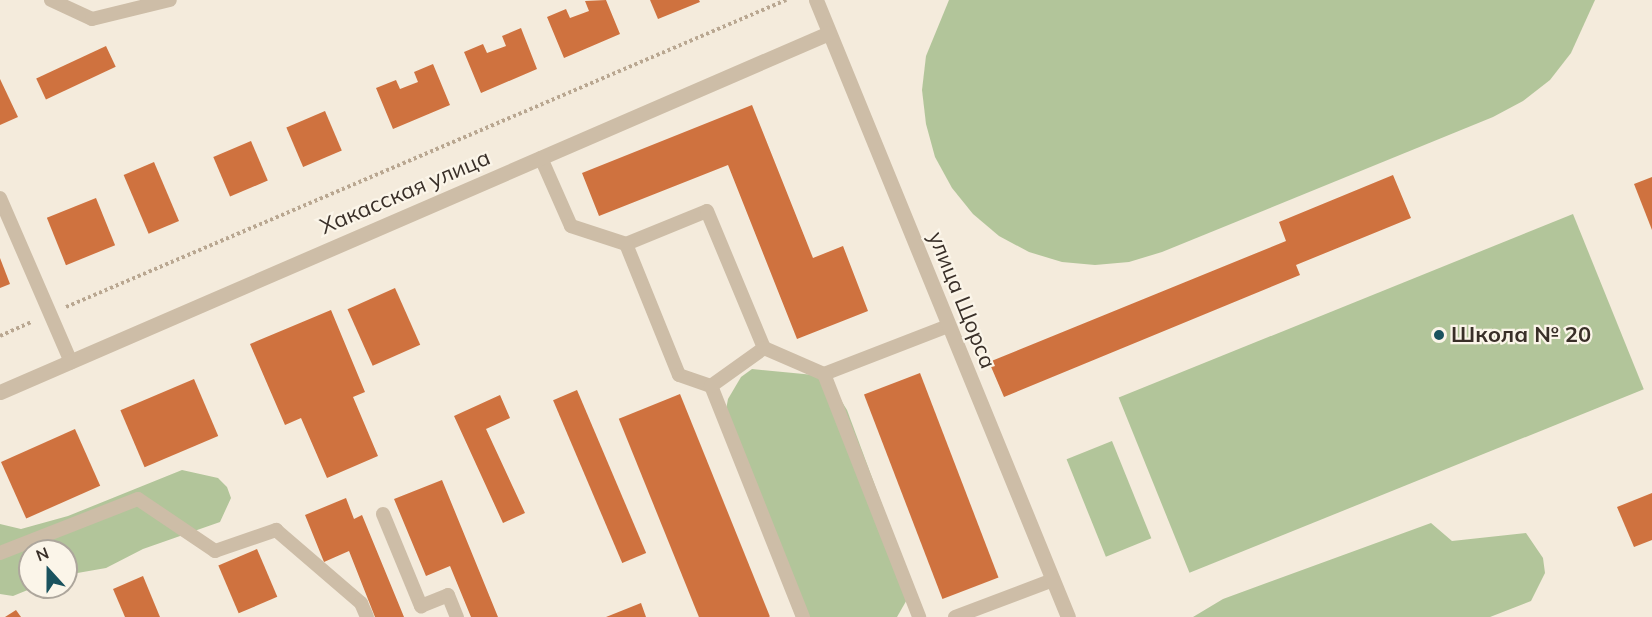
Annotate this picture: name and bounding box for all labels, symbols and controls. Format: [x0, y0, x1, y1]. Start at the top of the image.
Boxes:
street label: Хакасская улица [316, 144, 494, 240]
street label: улица Щорса [923, 228, 1001, 372]
place label: Школа № 20 [1451, 322, 1591, 348]
marker: Школа № 20 [1432, 328, 1446, 342]
north arrow [18, 539, 78, 599]
text: N [33, 543, 51, 566]

